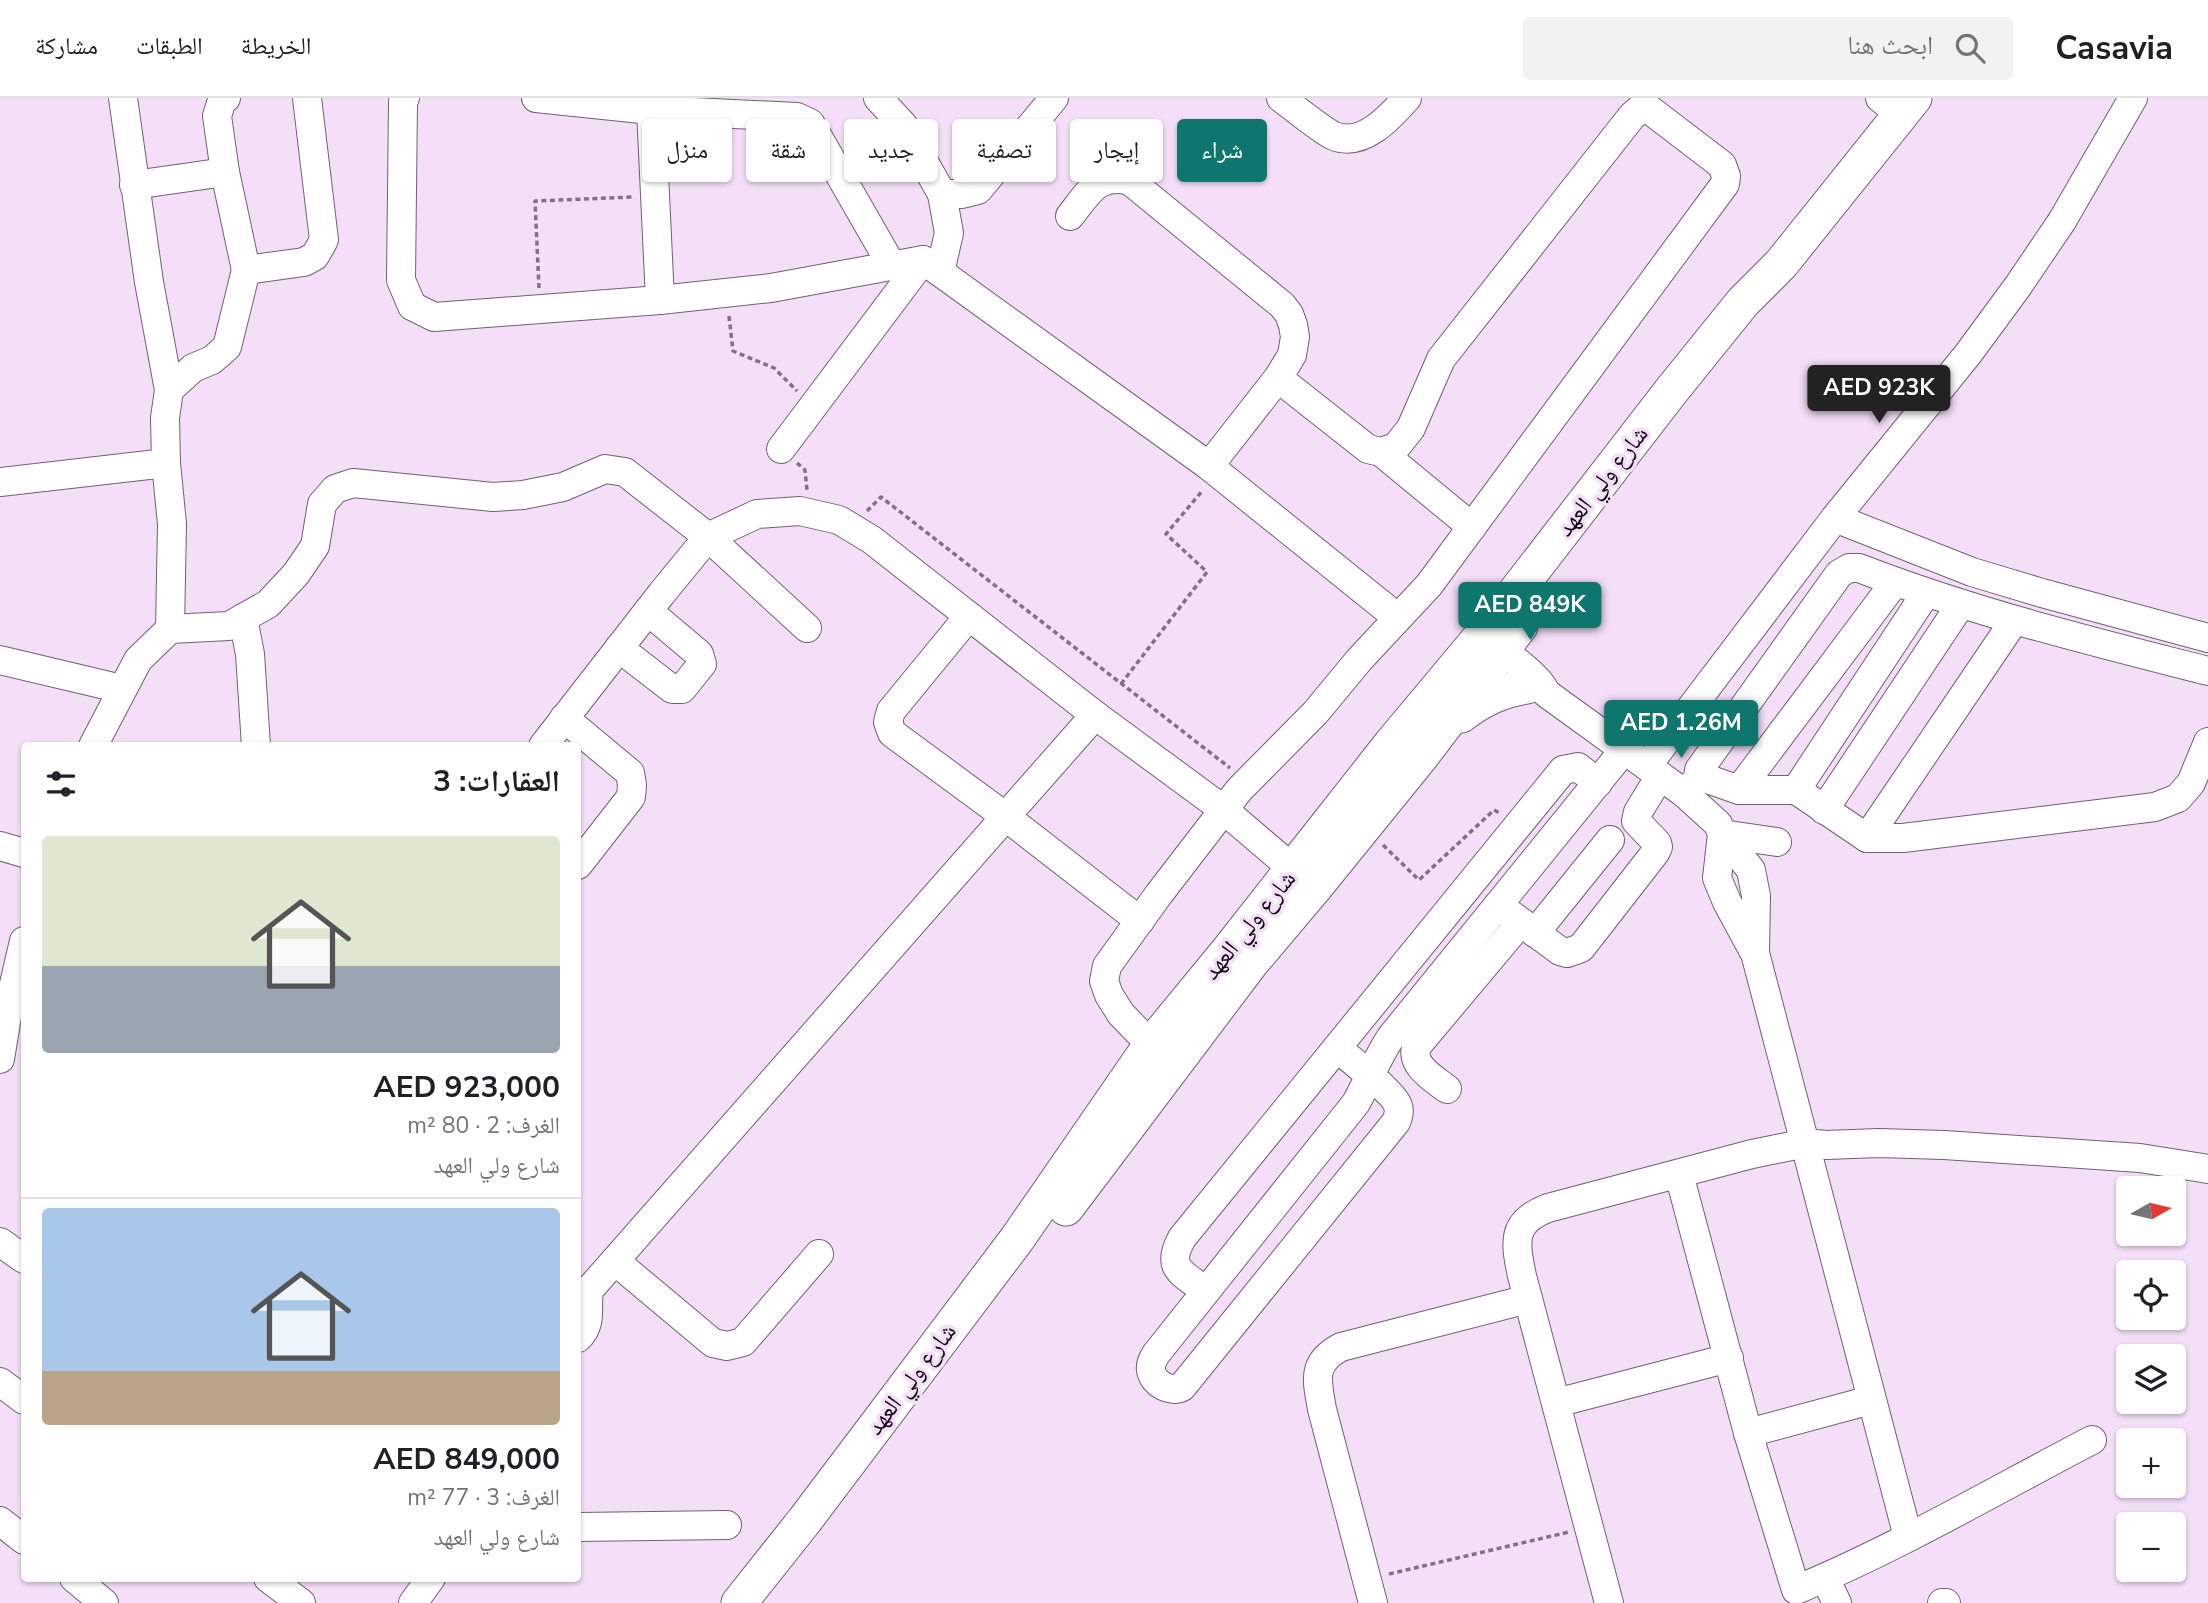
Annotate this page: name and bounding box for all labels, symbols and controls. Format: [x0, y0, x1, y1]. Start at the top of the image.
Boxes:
search box [1523, 17, 2013, 80]
text: Casavia [2055, 26, 2173, 71]
text: ابحث هنا [1847, 28, 1933, 63]
icon: search [1951, 29, 1989, 67]
text: مشاركة [35, 30, 98, 62]
text: الطبقات [136, 30, 203, 62]
text: الخريطة [241, 30, 311, 62]
chip: منزل [642, 119, 732, 182]
chip: شقة [746, 119, 830, 182]
chip: جديد [844, 119, 938, 182]
chip: تصفية [952, 119, 1056, 182]
chip: إيجار [1070, 119, 1163, 182]
chip: شراء [1177, 119, 1267, 182]
pin: AED 923K [1807, 366, 1951, 425]
text: AED 923K [1823, 372, 1935, 403]
street label: شارع ولي العهد [1549, 419, 1658, 545]
pin: AED 849K [1458, 582, 1602, 642]
text: AED 849K [1474, 589, 1586, 620]
pin: AED 1.26M [1601, 700, 1761, 760]
text: AED 1.26M [1620, 707, 1742, 738]
text: العقارات: 3 [433, 761, 560, 802]
icon: filters [42, 765, 80, 803]
street label: شارع ولي العهد [1195, 864, 1305, 988]
icon: home [238, 881, 364, 1007]
text: AED 923,000 [373, 1067, 560, 1108]
text: الغرف: 2 · 80 m² [407, 1110, 560, 1141]
text: شارع ولي العهد [433, 1150, 560, 1181]
north arrow [2116, 1176, 2186, 1246]
map controls [2116, 1176, 2186, 1582]
icon: home [238, 1253, 364, 1379]
button: locate [2116, 1260, 2186, 1330]
street label: شارع ولي العهد [858, 1317, 966, 1443]
button: layers [2116, 1344, 2186, 1414]
button: + [2116, 1428, 2186, 1498]
text: AED 849,000 [373, 1439, 560, 1480]
text: الغرف: 3 · 77 m² [407, 1482, 560, 1513]
button: − [2116, 1512, 2186, 1582]
text: شارع ولي العهد [433, 1522, 560, 1553]

